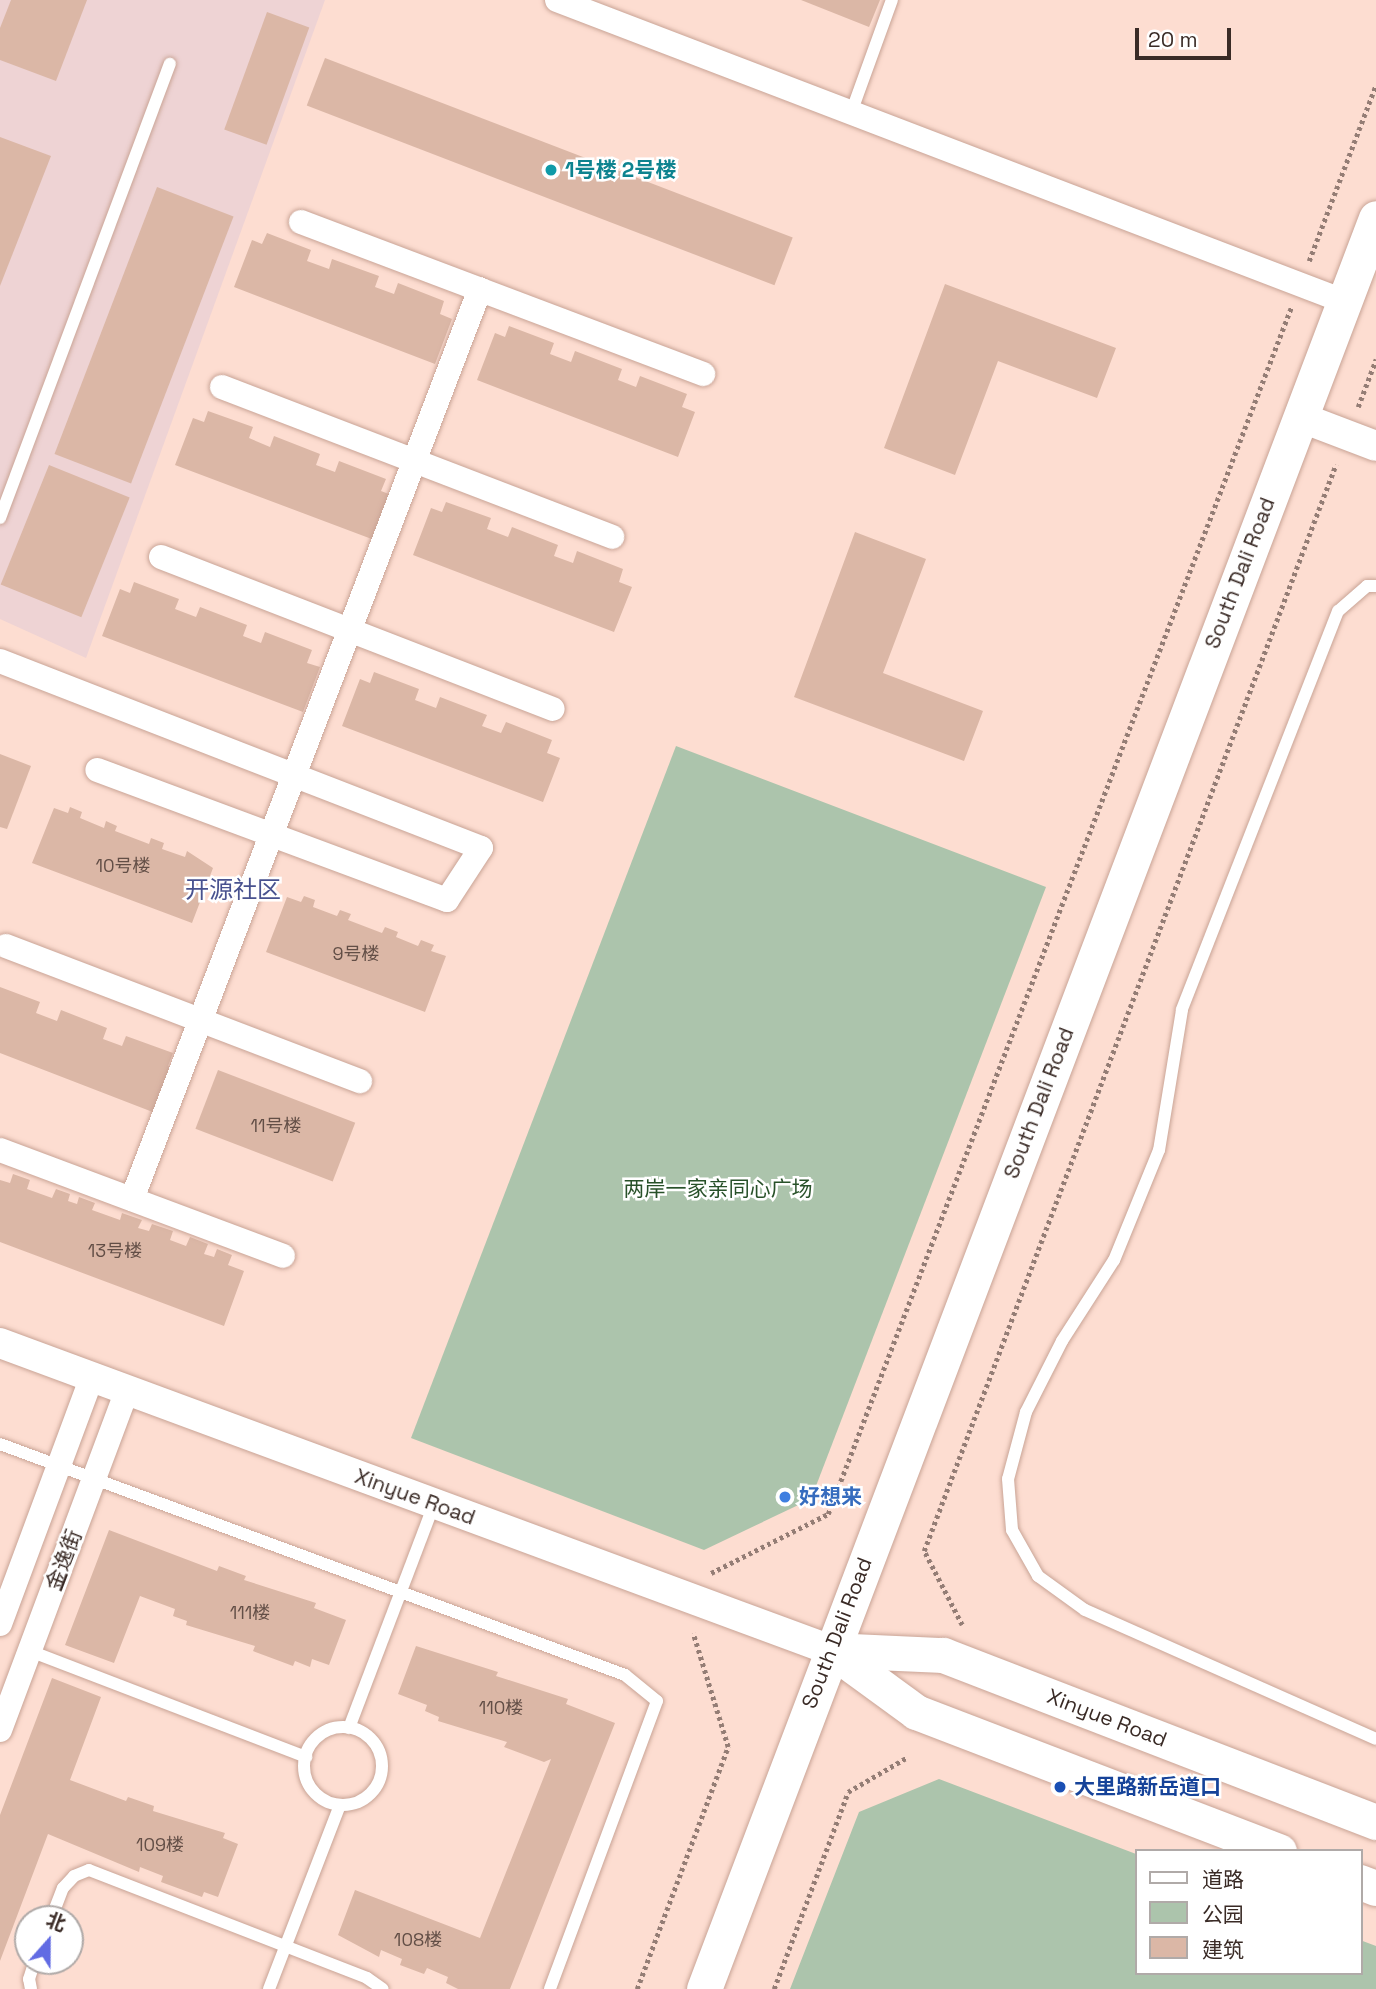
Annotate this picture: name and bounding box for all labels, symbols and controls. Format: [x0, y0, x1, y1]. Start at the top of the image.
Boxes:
scale bar [1138, 14, 1234, 58]
text: 20 m [1148, 26, 1198, 53]
place label: 1号楼 2号楼 [565, 157, 676, 183]
marker: 1号楼 2号楼 [543, 162, 559, 178]
street label: South Dali Road [1200, 494, 1280, 652]
house number: 10号楼 [95, 855, 151, 877]
district label: 开源社区 [185, 876, 281, 904]
house number: 9号楼 [332, 943, 380, 965]
street label: South Dali Road [999, 1024, 1079, 1182]
house number: 11号楼 [250, 1115, 302, 1137]
park label: 两岸一家亲同心广场 [624, 1176, 812, 1202]
house number: 13号楼 [88, 1240, 142, 1262]
street label: Xinyue Road [351, 1464, 479, 1530]
place label: 好想来 [799, 1484, 862, 1510]
marker: 好想来 [777, 1489, 793, 1505]
street label: 金逸街 [41, 1526, 87, 1594]
street label: South Dali Road [797, 1554, 877, 1712]
house number: 111楼 [230, 1602, 270, 1624]
street label: Xinyue Road [1044, 1684, 1170, 1752]
house number: 110楼 [479, 1697, 523, 1719]
place label: 大里路新岳道口 [1074, 1774, 1221, 1800]
marker: 大里路新岳道口 [1052, 1779, 1068, 1795]
house number: 109楼 [136, 1834, 184, 1856]
legend [1134, 1849, 1362, 1975]
text: 道路 [1202, 1866, 1244, 1893]
text: 公园 [1202, 1901, 1244, 1928]
north arrow [14, 1905, 84, 1975]
text: 北 [43, 1907, 69, 1937]
house number: 108楼 [394, 1929, 442, 1951]
text: 建筑 [1202, 1936, 1244, 1963]

